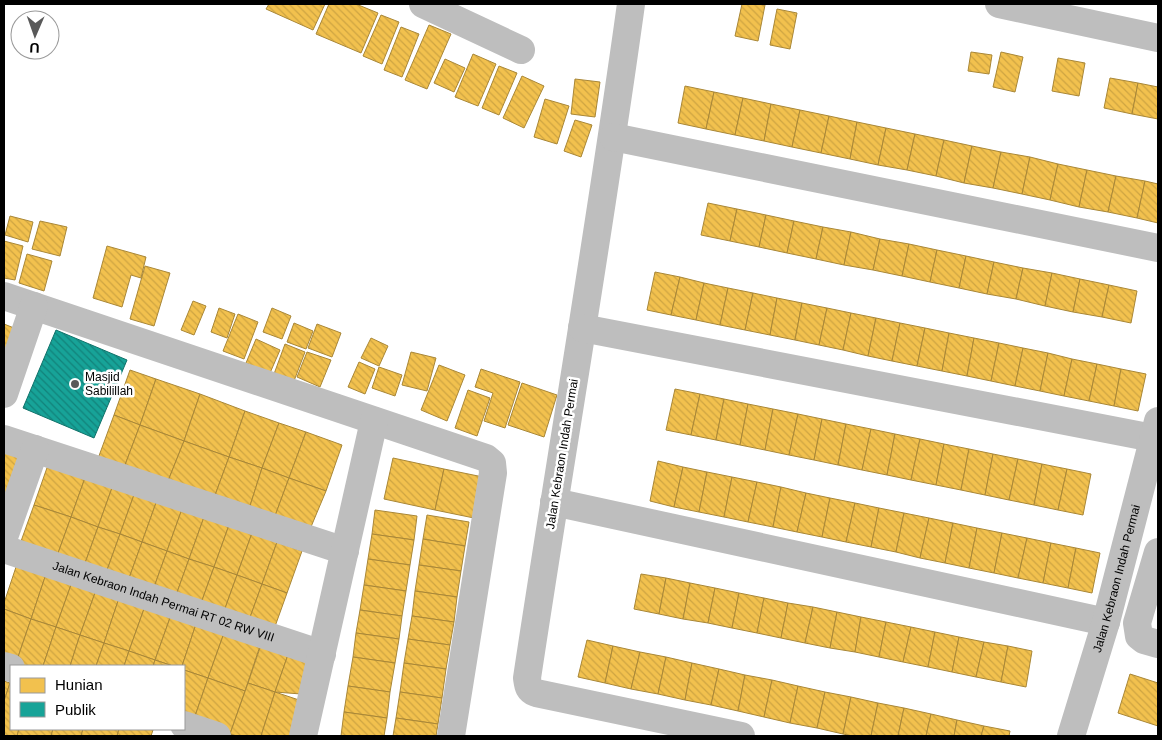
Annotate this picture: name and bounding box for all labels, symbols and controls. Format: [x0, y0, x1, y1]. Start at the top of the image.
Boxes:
north arrow [10, 10, 60, 60]
text: U [29, 40, 40, 56]
place label: Masjid Sabilillah [85, 370, 133, 398]
marker: Masjid Sabilillah [69, 378, 81, 390]
street label: Jalan Kebraon Indah Permai [543, 378, 581, 530]
street label: Jalan Kebraon Indah Permai [1090, 503, 1143, 654]
street label: Jalan Kebraon Indah Permai RT 02 RW VIII [51, 559, 276, 645]
legend [10, 665, 185, 730]
text: Hunian [55, 676, 103, 693]
text: Publik [55, 701, 96, 718]

